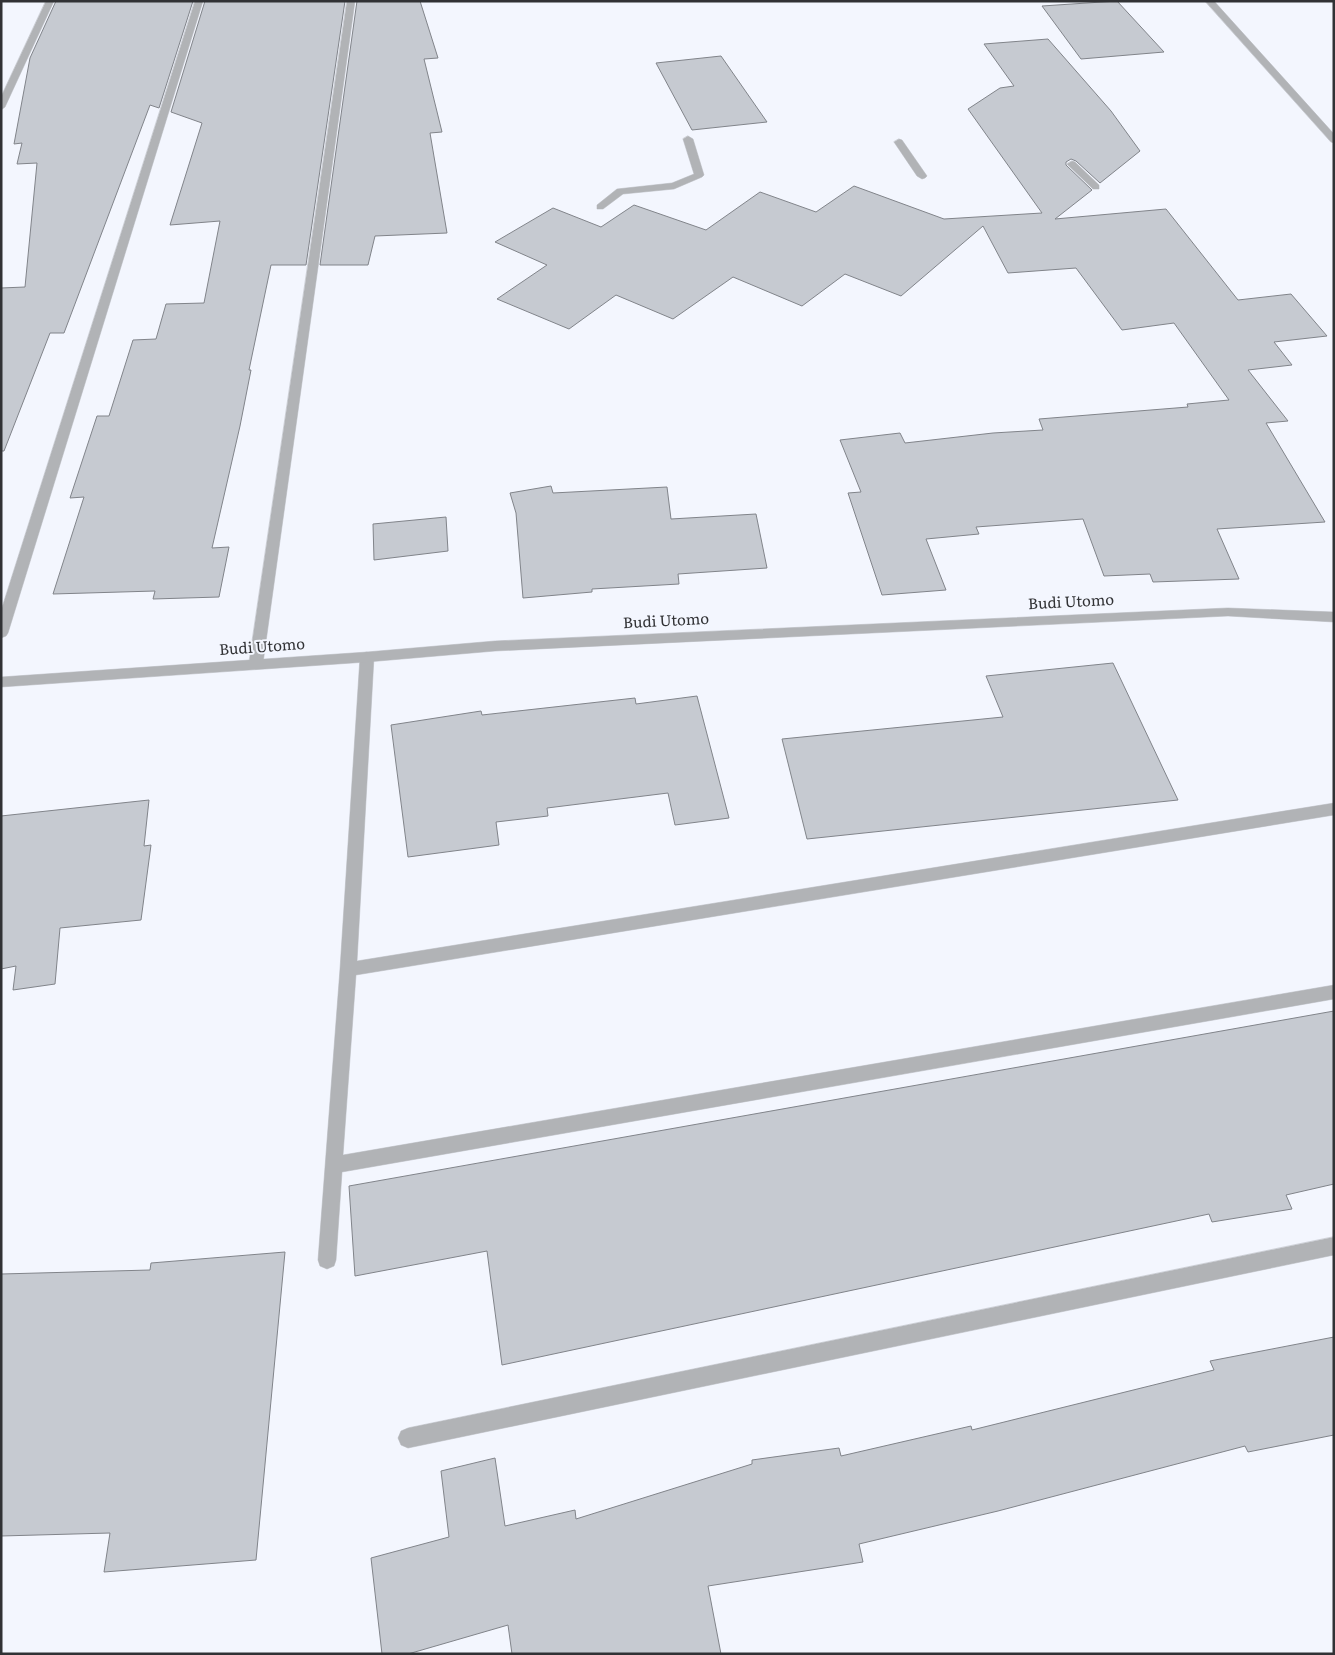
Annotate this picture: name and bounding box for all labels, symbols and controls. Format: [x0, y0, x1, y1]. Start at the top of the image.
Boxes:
street label: Budi Utomo [1027, 587, 1115, 614]
street label: Budi Utomo [622, 606, 710, 633]
street label: Budi Utomo [218, 631, 306, 660]

